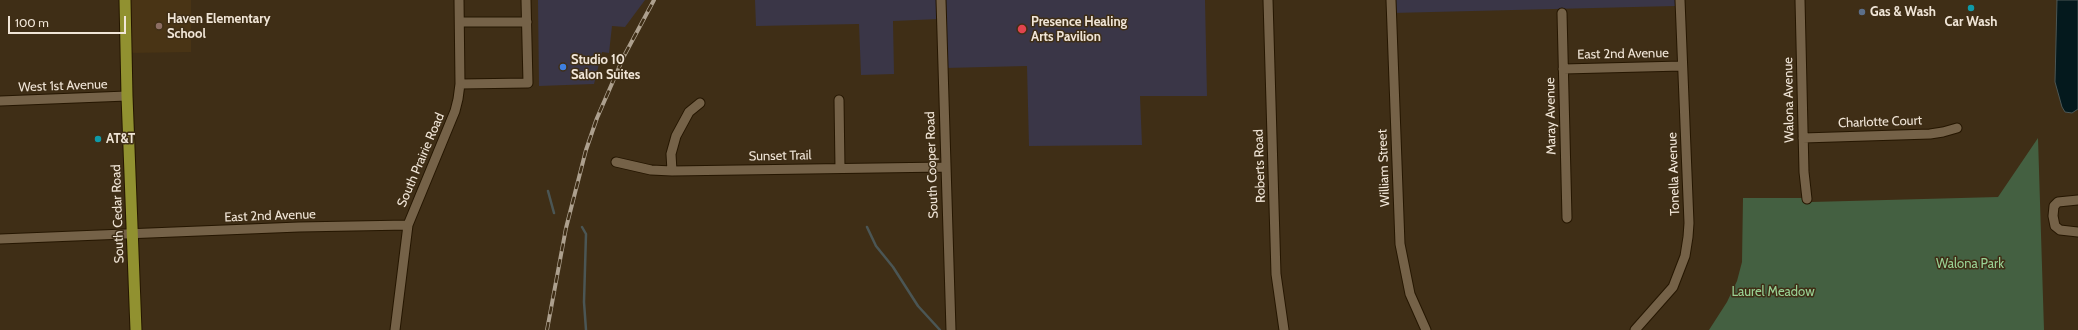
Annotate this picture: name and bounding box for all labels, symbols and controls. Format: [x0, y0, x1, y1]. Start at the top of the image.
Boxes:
marker: Car Wash [1966, 3, 1976, 13]
place label: Gas & Wash [1870, 4, 1936, 20]
marker: Gas & Wash [1857, 7, 1867, 17]
scale bar [10, 8, 128, 34]
place label: Haven Elementary School [167, 11, 270, 42]
place label: Presence Healing Arts Pavilion [1031, 14, 1127, 45]
place label: Car Wash [1945, 14, 1997, 30]
text: 100 m [15, 15, 49, 30]
marker: Haven Elementary School [154, 21, 164, 31]
marker: Presence Healing Arts Pavilion [1016, 23, 1028, 35]
street label: East 2nd Avenue [1577, 45, 1669, 63]
place label: Studio 10 Salon Suites [571, 52, 640, 83]
street label: Walona Avenue [1780, 57, 1798, 143]
marker: Studio 10 Salon Suites [558, 62, 568, 72]
street label: West 1st Avenue [18, 77, 108, 95]
street label: Maray Avenue [1543, 77, 1559, 155]
street label: South Prairie Road [394, 111, 448, 209]
street label: South Cooper Road [922, 111, 942, 219]
street label: Charlotte Court [1838, 113, 1922, 131]
street label: Roberts Road [1251, 129, 1269, 203]
street label: William Street [1375, 129, 1393, 207]
place label: AT&T [106, 131, 135, 147]
street label: Tonella Avenue [1665, 132, 1683, 216]
marker: AT&T [93, 134, 103, 144]
street label: Sunset Trail [748, 148, 812, 164]
street label: South Cedar Road [108, 164, 128, 264]
street label: East 2nd Avenue [224, 207, 316, 225]
park label: Walona Park [1936, 256, 2004, 272]
park label: Laurel Meadow [1731, 284, 1815, 300]

